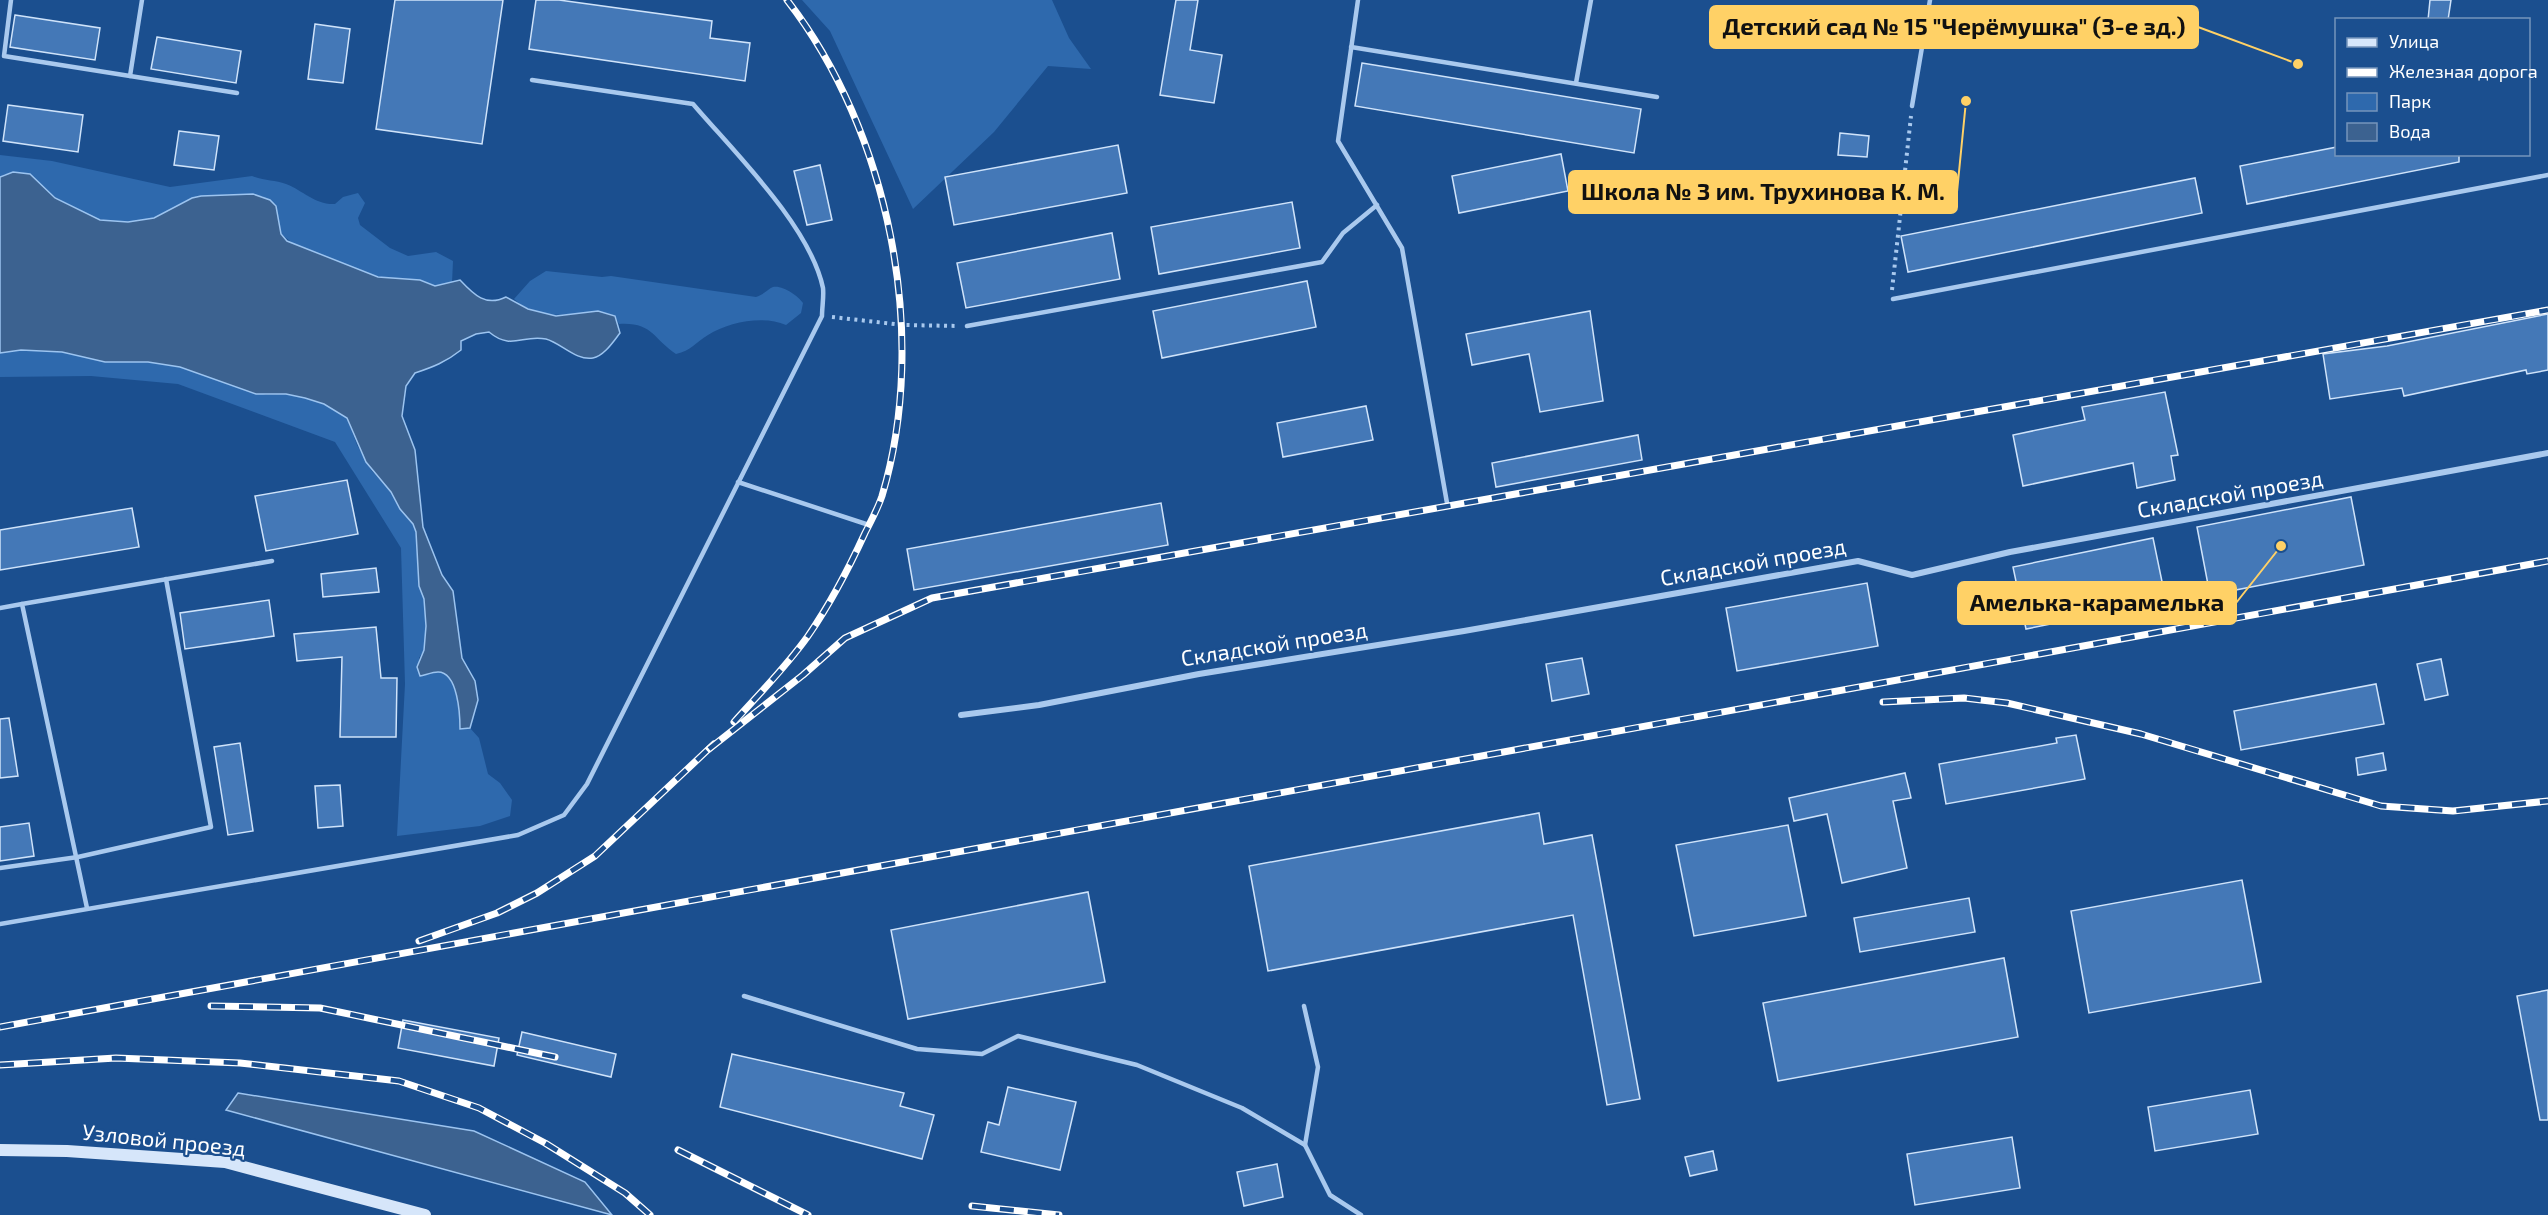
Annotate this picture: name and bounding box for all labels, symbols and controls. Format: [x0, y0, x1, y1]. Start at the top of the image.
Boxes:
callout: Детский сад № 15 "Черёмушка" (3-е зд.) [1710, 6, 2198, 48]
text: Детский сад № 15 "Черёмушка" (3-е зд.) [1722, 11, 2186, 40]
legend [2335, 18, 2530, 156]
text: Улица [2389, 30, 2439, 52]
text: Железная дорога [2389, 60, 2538, 82]
text: Парк [2389, 90, 2431, 112]
text: Вода [2389, 120, 2431, 142]
callout: Школа № 3 им. Трухинова К. М. [1569, 171, 1957, 213]
text: Школа № 3 им. Трухинова К. М. [1581, 176, 1945, 205]
street label: Складской проезд [2135, 464, 2325, 522]
street label: Складской проезд [1658, 532, 1848, 590]
callout: Амелька-карамелька [1958, 582, 2236, 624]
text: Амелька-карамелька [1970, 587, 2224, 616]
street label: Складской проезд [1179, 615, 1369, 671]
street label: Узловой проезд [81, 1118, 247, 1161]

